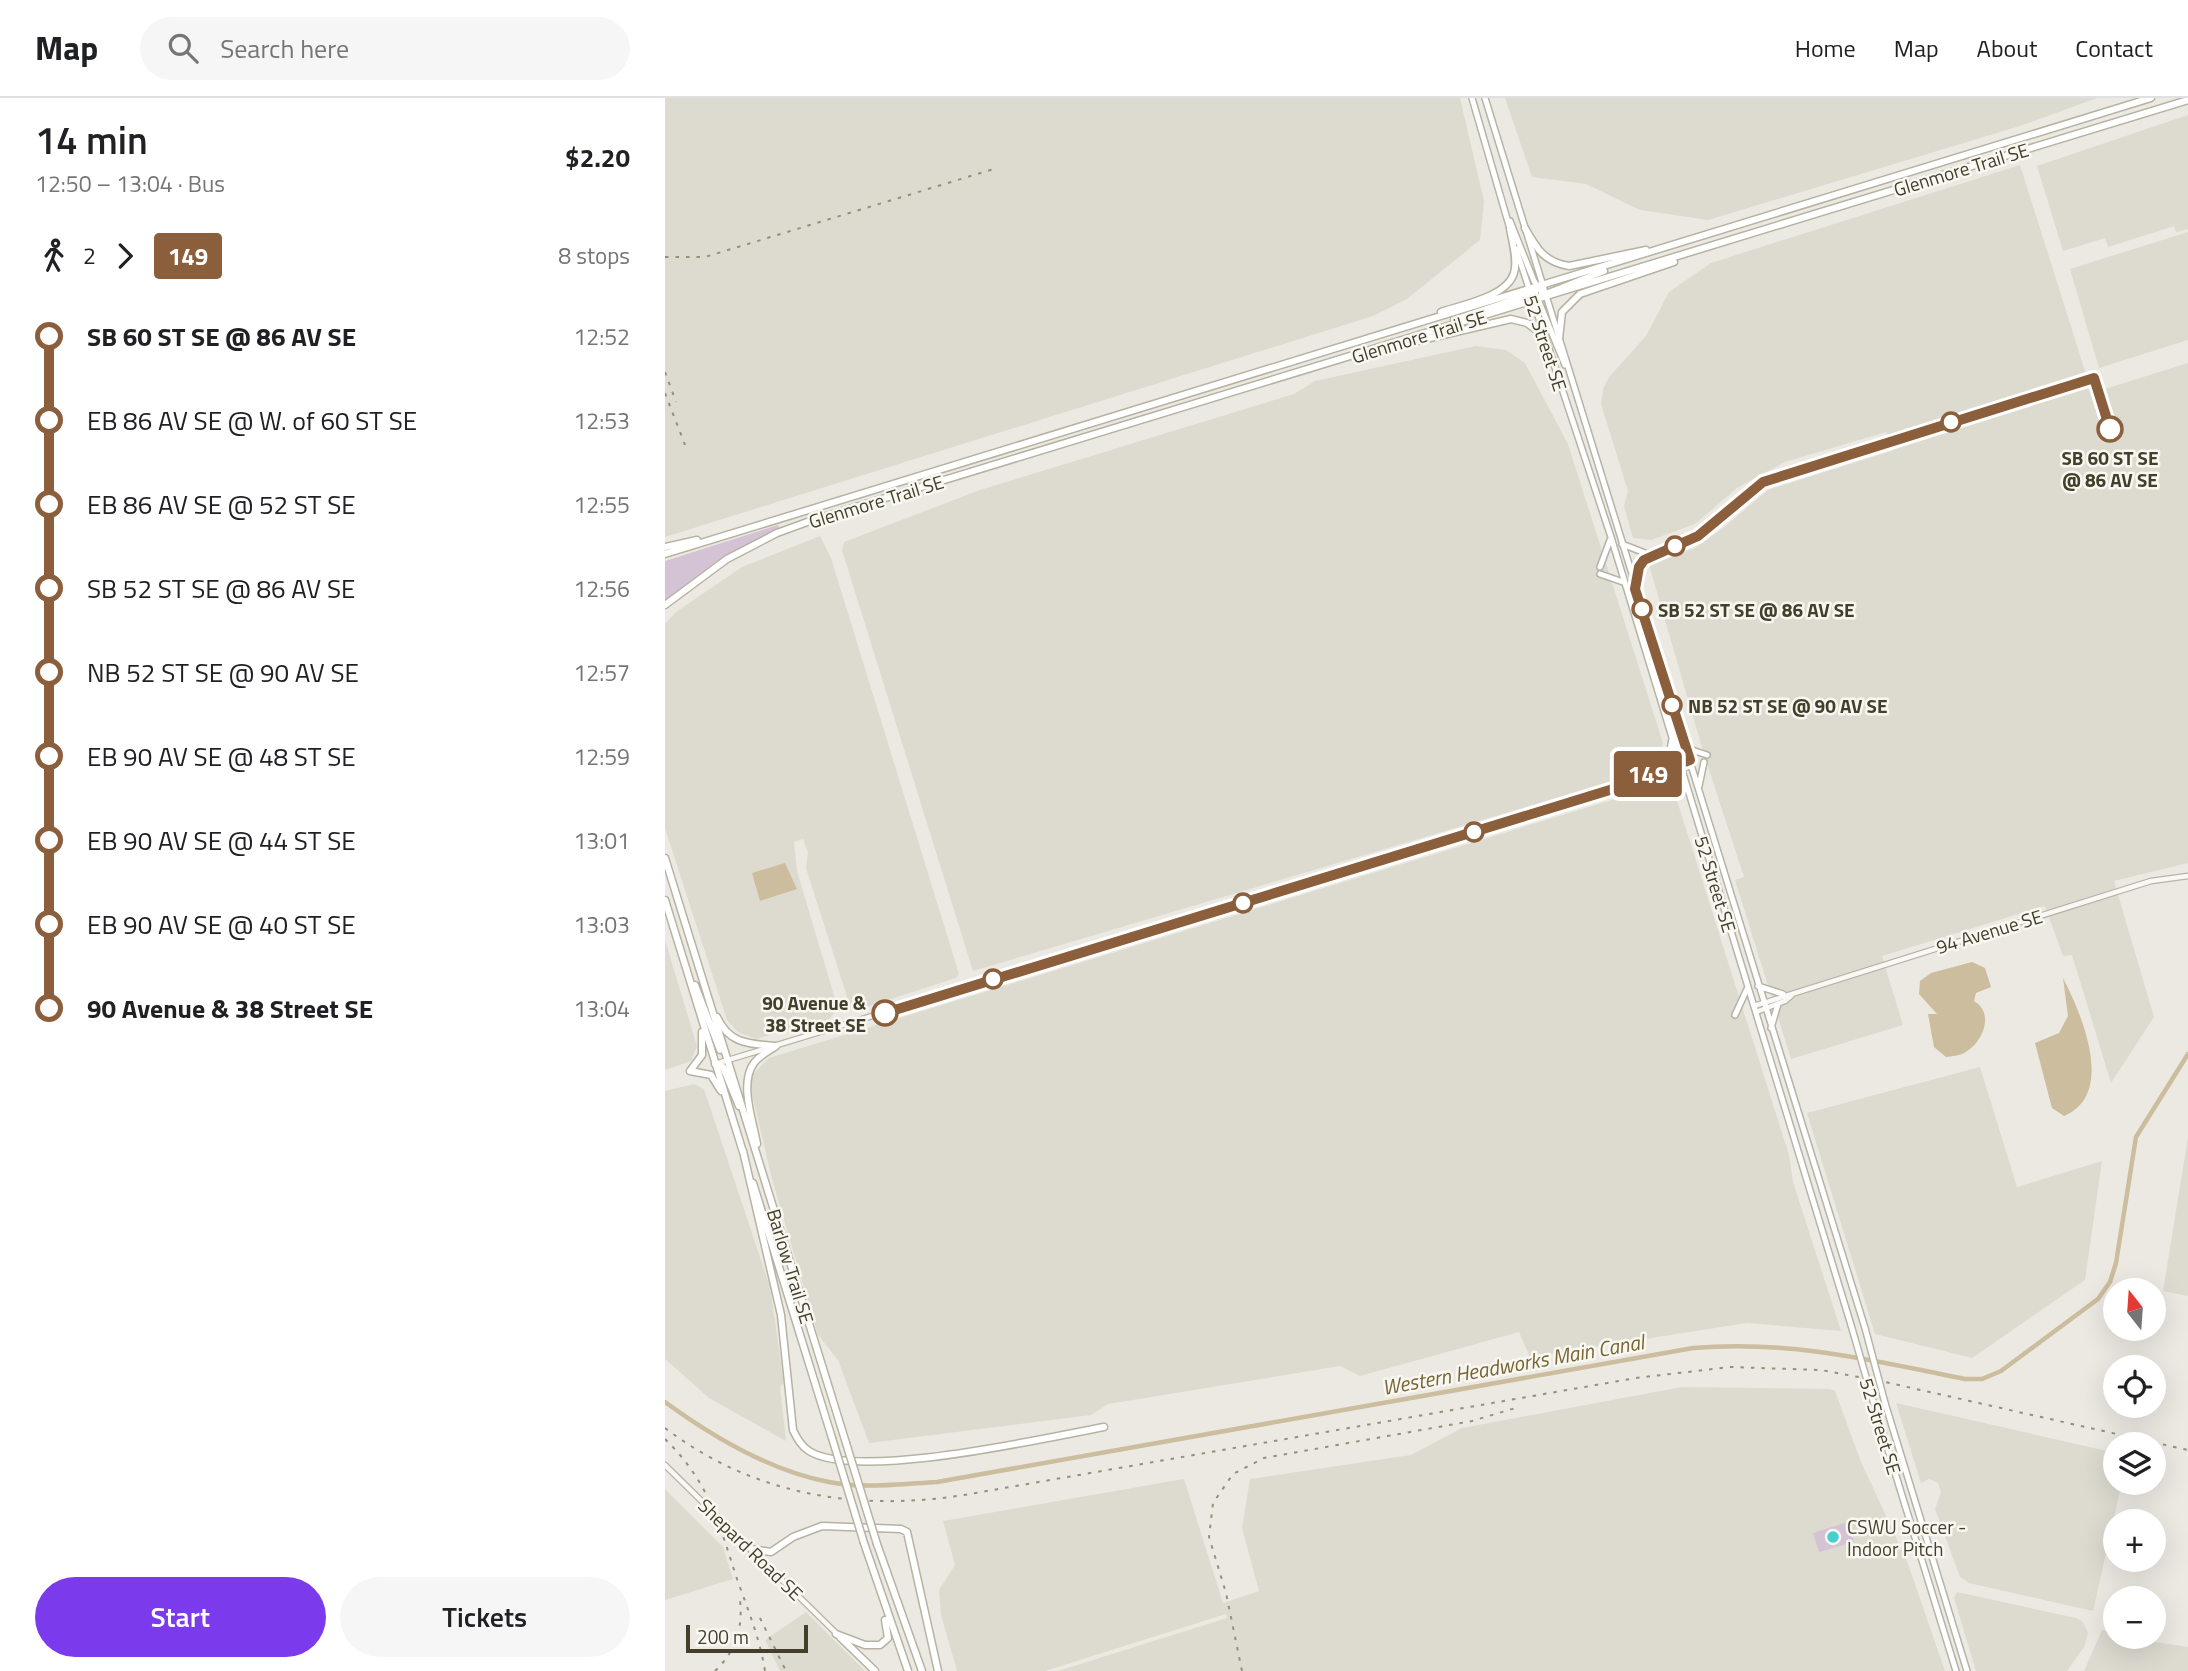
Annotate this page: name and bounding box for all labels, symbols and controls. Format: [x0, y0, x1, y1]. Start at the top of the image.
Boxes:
search box [140, 17, 630, 80]
text: Map [35, 23, 98, 73]
icon: search [164, 29, 202, 67]
text: Search here [220, 29, 349, 68]
text: Home [1795, 30, 1856, 66]
text: Map [1894, 30, 1939, 66]
text: About [1977, 30, 2037, 66]
text: Contact [2075, 30, 2153, 66]
text: 14 min [35, 111, 148, 169]
street label: Glenmore Trail SE [1890, 135, 2032, 203]
text: $2.20 [565, 138, 630, 177]
text: 12:50 – 13:04 · Bus [35, 166, 225, 201]
icon: walk [35, 237, 73, 275]
icon: forward [106, 237, 144, 275]
text: 2 [83, 238, 96, 273]
text: 149 [168, 238, 208, 274]
text: 8 stops [558, 238, 630, 273]
street label: 52 Street SE [1517, 291, 1575, 395]
street label: Glenmore Trail SE [1348, 302, 1490, 370]
text: SB 60 ST SE @ 86 AV SE [87, 317, 356, 356]
text: 12:52 [573, 319, 630, 354]
text: EB 86 AV SE @ W. of 60 ST SE [87, 401, 417, 440]
text: 12:53 [573, 403, 630, 438]
unlabelled marker [1941, 412, 1961, 432]
marker: SB 60 ST SE @ 86 AV SE [2097, 416, 2123, 442]
place label: SB 60 ST SE @ 86 AV SE [2062, 443, 2158, 494]
street label: Glenmore Trail SE [805, 467, 947, 535]
text: EB 86 AV SE @ 52 ST SE [87, 485, 356, 524]
text: 12:55 [573, 487, 630, 522]
unlabelled marker [1665, 536, 1685, 556]
text: SB 52 ST SE @ 86 AV SE [87, 569, 355, 608]
text: 12:56 [573, 571, 630, 606]
place label: SB 52 ST SE @ 86 AV SE [1658, 595, 1855, 624]
marker: SB 52 ST SE @ 86 AV SE [1632, 599, 1652, 619]
text: NB 52 ST SE @ 90 AV SE [87, 653, 359, 692]
text: 12:57 [573, 655, 630, 690]
place label: NB 52 ST SE @ 90 AV SE [1688, 691, 1887, 720]
marker: NB 52 ST SE @ 90 AV SE [1662, 695, 1682, 715]
text: EB 90 AV SE @ 48 ST SE [87, 737, 356, 776]
text: 12:59 [573, 739, 630, 774]
line badge: 149 [1608, 751, 1688, 797]
text: 149 [1628, 756, 1668, 792]
text: EB 90 AV SE @ 44 ST SE [87, 821, 356, 860]
unlabelled marker [1464, 822, 1484, 842]
text: 13:01 [573, 823, 630, 858]
street label: 52 Street SE [1688, 832, 1744, 936]
unlabelled marker [1233, 893, 1253, 913]
street label: 94 Avenue SE [1932, 901, 2046, 961]
text: EB 90 AV SE @ 40 ST SE [87, 905, 356, 944]
text: 13:03 [573, 907, 630, 942]
unlabelled marker [983, 969, 1003, 989]
place label: 90 Avenue & 38 Street SE [762, 988, 867, 1039]
text: 90 Avenue & 38 Street SE [87, 989, 373, 1028]
text: 13:04 [573, 991, 630, 1026]
marker: 90 Avenue & 38 Street SE [872, 1000, 898, 1026]
street label: Barlow Trail SE [760, 1205, 822, 1327]
north arrow [2103, 1278, 2167, 1340]
map controls [2103, 1278, 2166, 1649]
water label: Western Headworks Main Canal [1380, 1325, 1649, 1403]
button: locate [2103, 1355, 2166, 1418]
street label: 52 Street SE [1853, 1374, 1909, 1478]
button: layers [2103, 1432, 2166, 1495]
street label: Shepard Road SE [692, 1491, 810, 1607]
button: + [2103, 1509, 2166, 1572]
place label: CSWU Soccer - Indoor Pitch [1847, 1512, 1966, 1563]
marker: CSWU Soccer - Indoor Pitch [1825, 1529, 1841, 1545]
button: Start [35, 1577, 326, 1657]
button: Tickets [340, 1577, 630, 1657]
button: − [2103, 1586, 2166, 1649]
scale bar [686, 1622, 809, 1654]
text: 200 m [697, 1622, 749, 1651]

